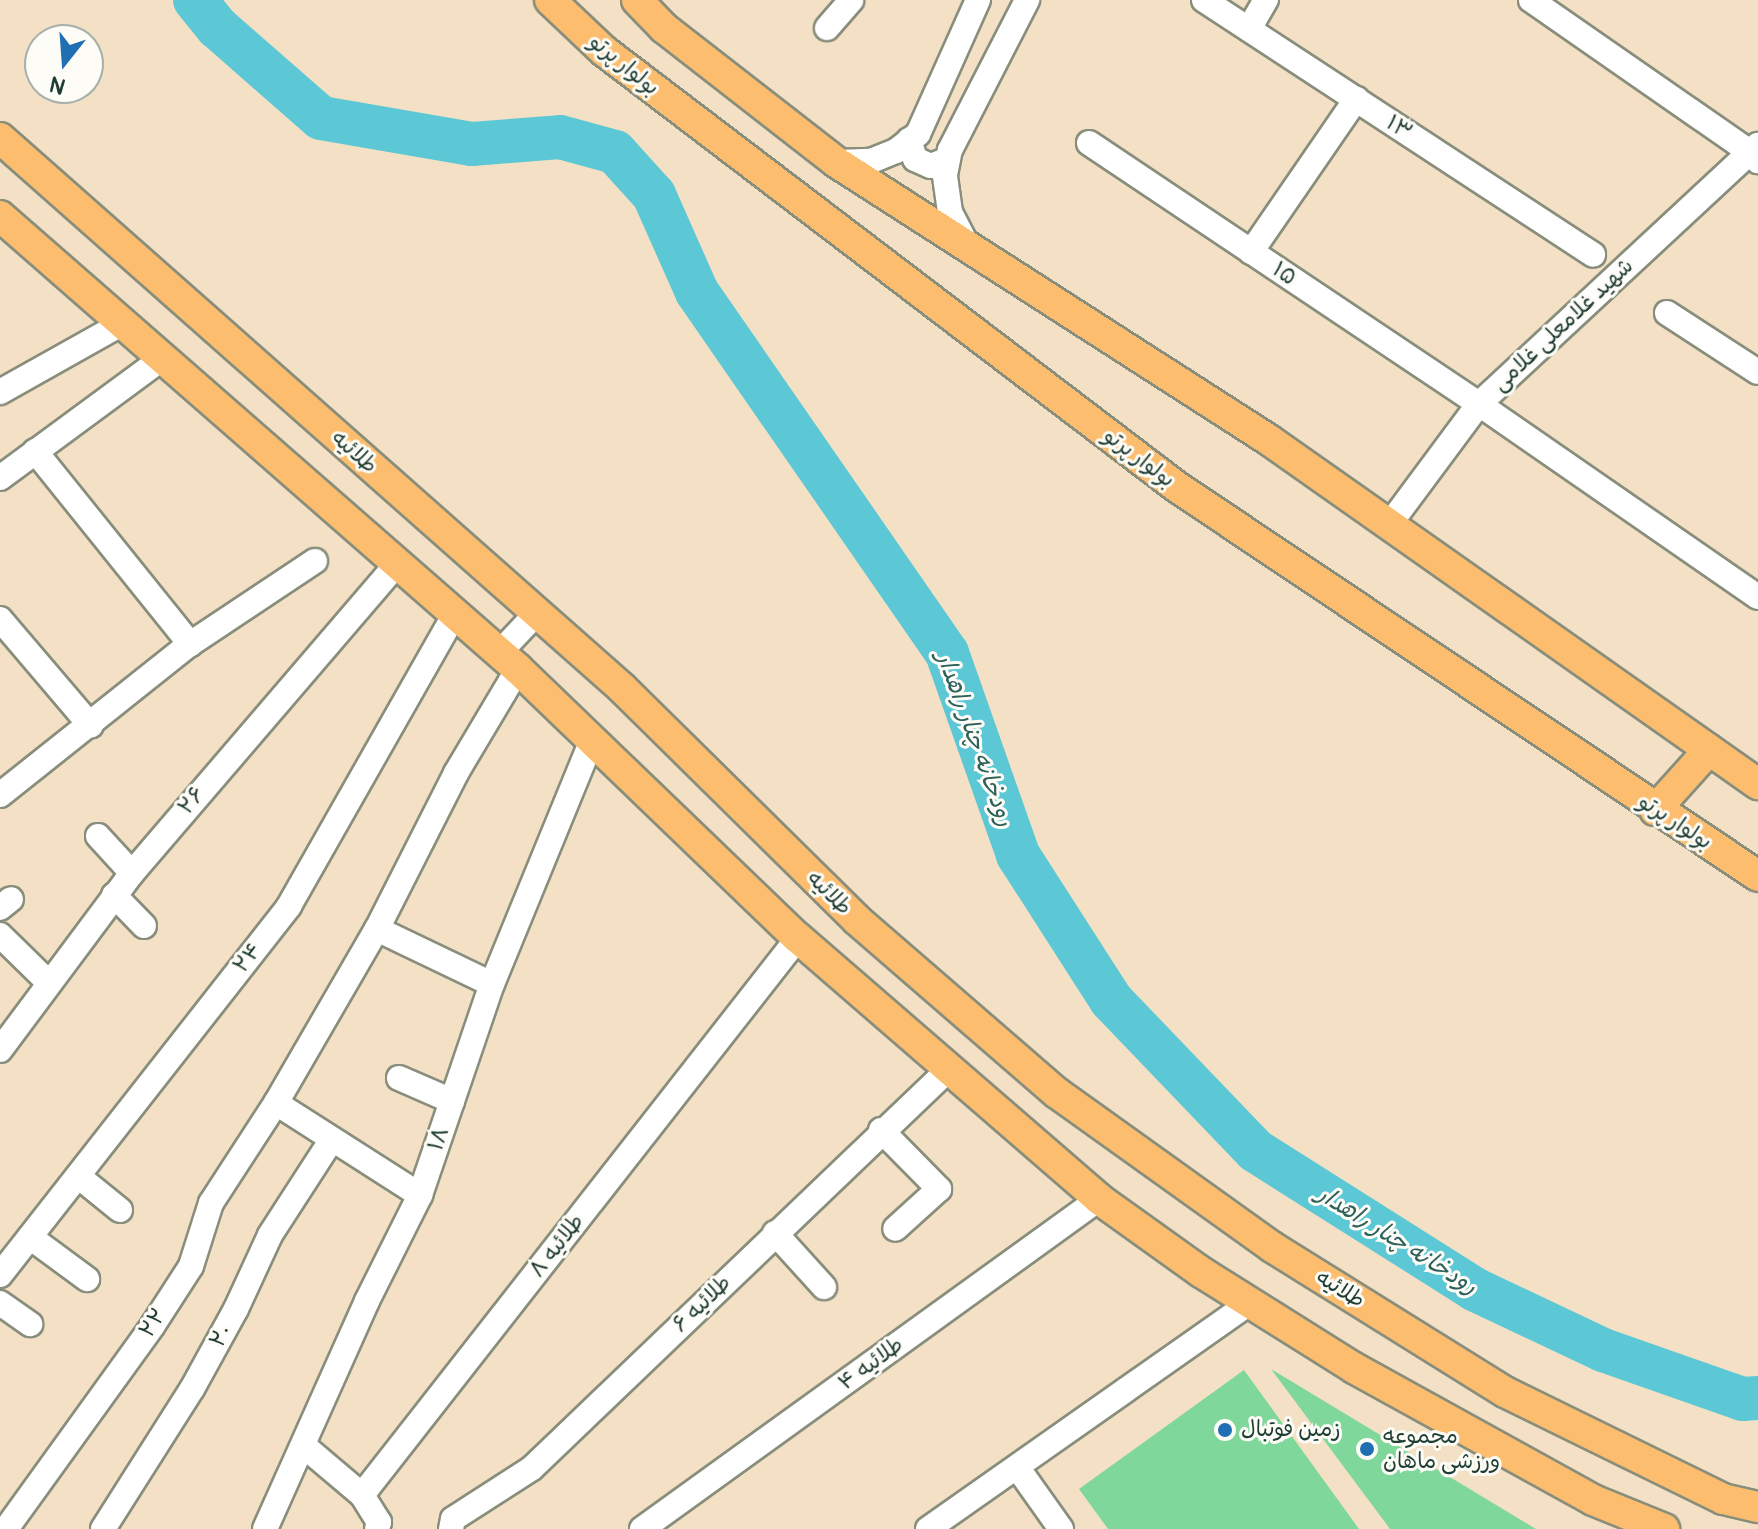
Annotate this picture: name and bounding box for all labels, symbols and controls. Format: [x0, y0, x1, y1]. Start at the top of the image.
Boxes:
north arrow [24, 24, 104, 104]
street label: بولوار پرتو [584, 29, 664, 101]
text: N [46, 69, 69, 101]
street label: ۱۳ [1381, 110, 1417, 146]
street label: شهید غلامعلی غلامی [1487, 253, 1639, 397]
street label: ۱۵ [1267, 257, 1301, 291]
street label: بولوار پرتو [1098, 423, 1180, 493]
street label: طلائیه [326, 425, 382, 479]
water label: رودخانه چنار راهدار [930, 648, 1020, 830]
street label: ۲۶ [173, 782, 211, 820]
street label: بولوار پرتو [1633, 788, 1717, 856]
street label: طلائیه [801, 865, 857, 921]
street label: ۲۴ [228, 938, 268, 978]
street label: ۱۸ [423, 1124, 455, 1154]
water label: رودخانه چنار راهدار [1311, 1179, 1483, 1301]
street label: طلائیه ۸ [524, 1209, 590, 1283]
street label: طلائیه [1311, 1264, 1369, 1314]
street label: طلائیه ۶ [667, 1270, 737, 1338]
street label: ۲۲ [134, 1303, 172, 1343]
street label: ۲۰ [204, 1320, 238, 1352]
street label: طلائیه ۴ [833, 1332, 909, 1396]
place label: زمین فوتبال [1241, 1417, 1341, 1443]
marker: زمین فوتبال [1216, 1421, 1234, 1439]
place label: مجموعه ورزشی ماهان [1383, 1423, 1500, 1474]
marker: مجموعه ورزشی ماهان [1358, 1440, 1376, 1458]

